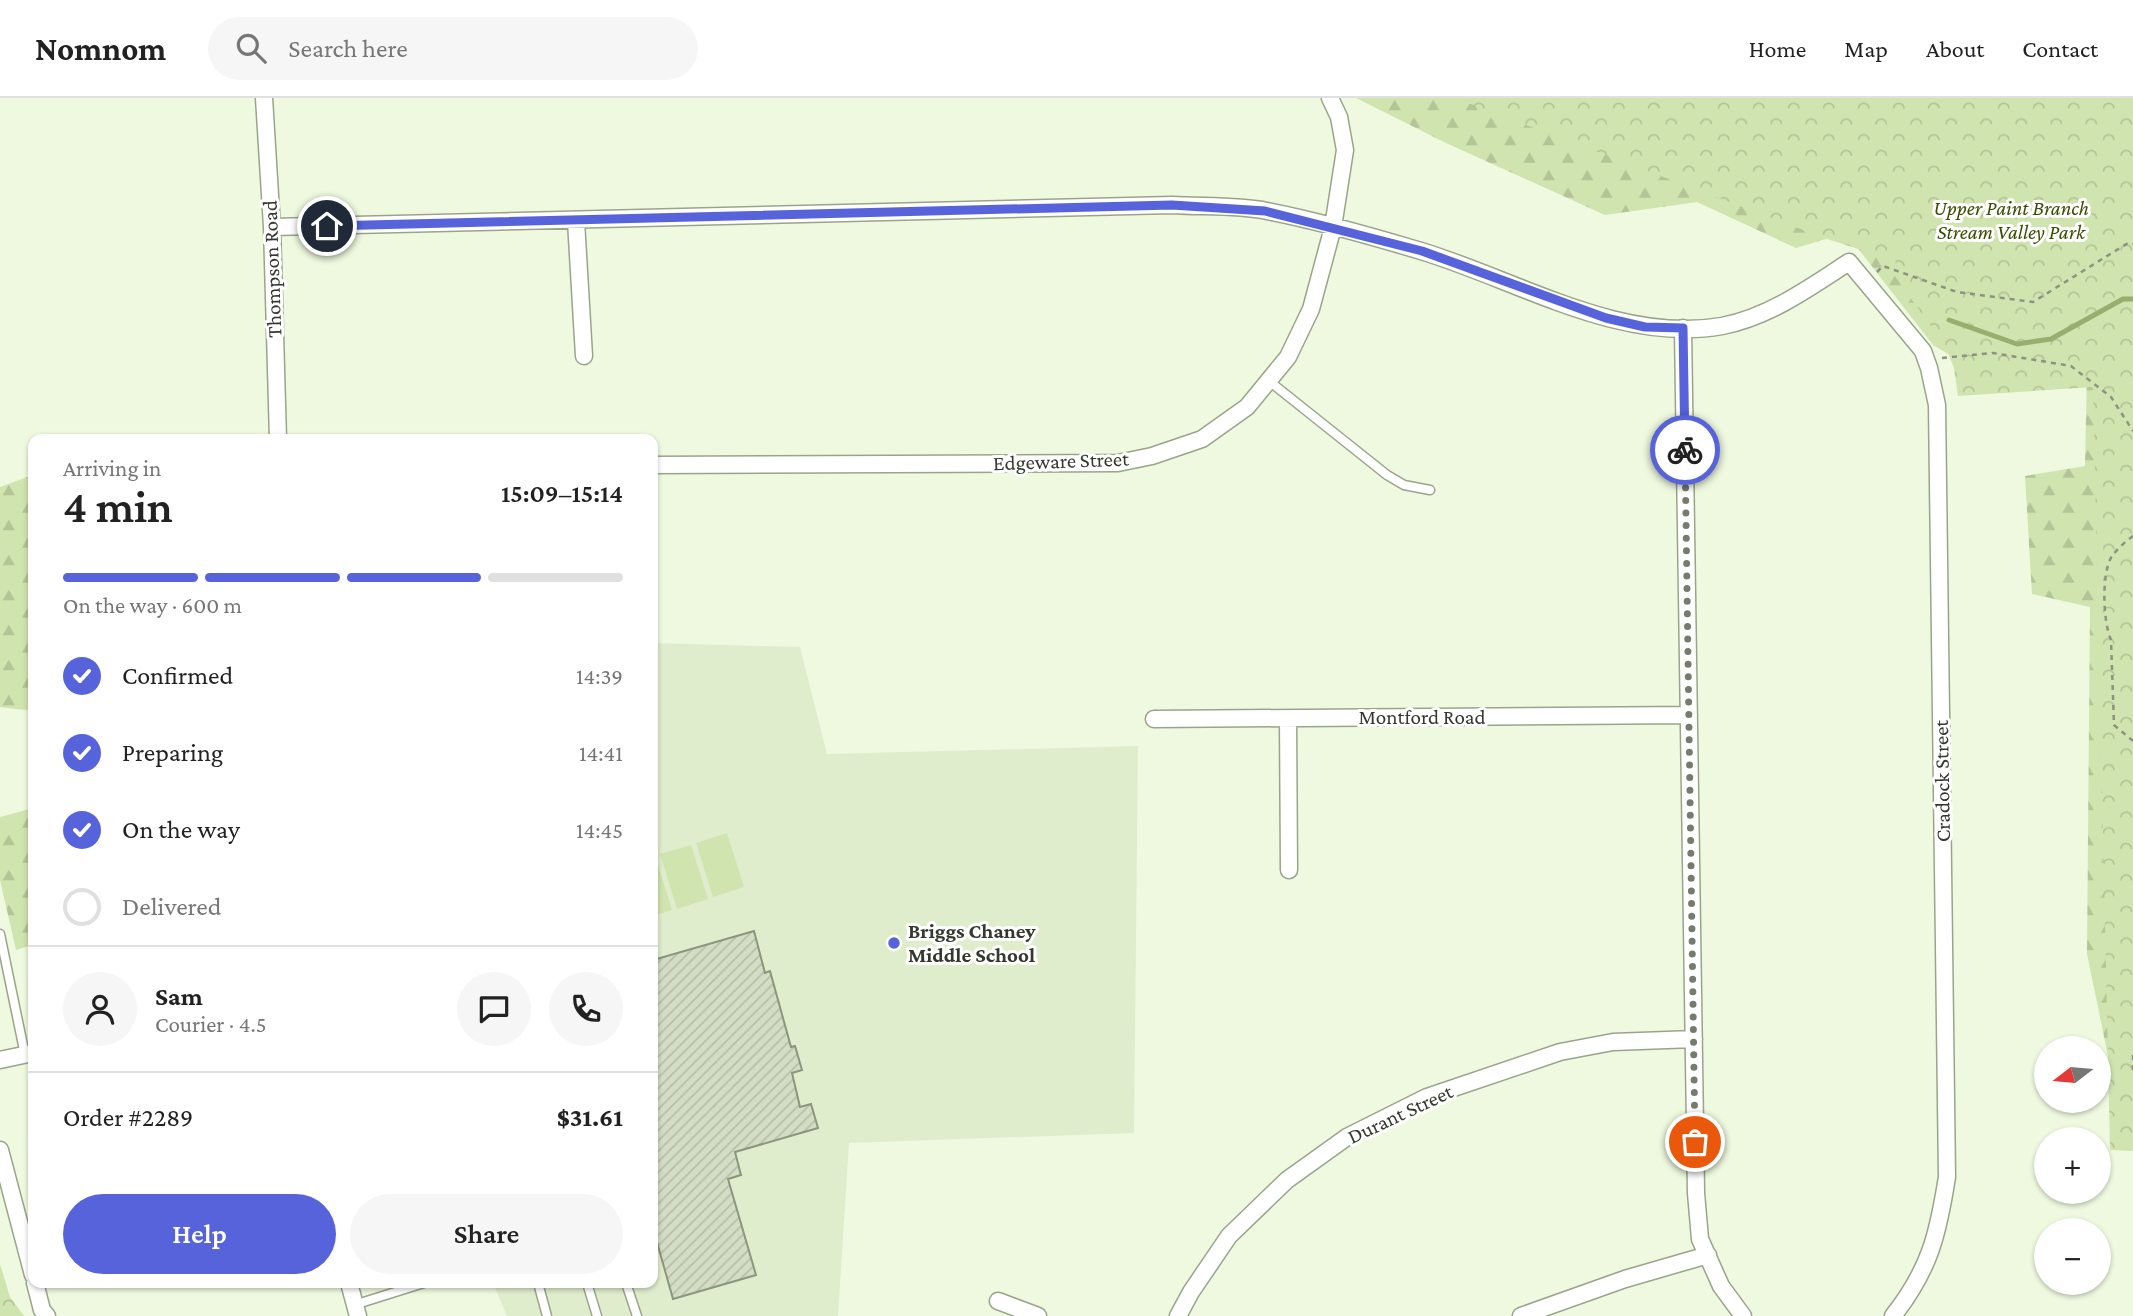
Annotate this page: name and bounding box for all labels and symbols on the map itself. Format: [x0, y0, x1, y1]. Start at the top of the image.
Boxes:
pin [297, 196, 357, 256]
park label: Upper Paint Branch Stream Valley Park [1933, 196, 2089, 244]
street label: Thompson Road [258, 200, 286, 338]
courier [1650, 415, 1720, 485]
street label: Edgeware Street [993, 447, 1130, 475]
street label: Montford Road [1358, 705, 1486, 729]
street label: Cradock Street [1929, 719, 1955, 842]
place label: Briggs Chaney Middle School [908, 919, 1036, 967]
marker: Briggs Chaney Middle School [886, 935, 902, 951]
north arrow [2034, 1036, 2110, 1113]
street label: Durant Street [1344, 1079, 1457, 1149]
pin [1665, 1112, 1725, 1172]

